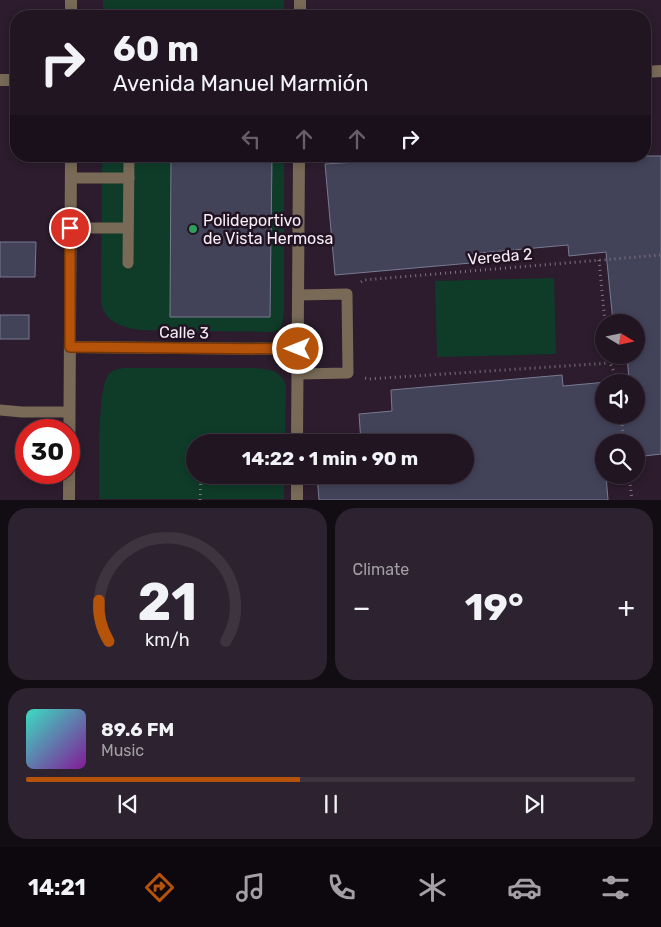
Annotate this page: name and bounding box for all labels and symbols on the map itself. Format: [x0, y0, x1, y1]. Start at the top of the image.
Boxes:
pin [49, 207, 91, 249]
place label: Polideportivo de Vista Hermosa [203, 211, 333, 248]
marker: Polideportivo de Vista Hermosa [187, 223, 199, 235]
street label: Vereda 2 [467, 244, 533, 269]
north arrow [595, 314, 645, 364]
position arrow [271, 322, 323, 374]
street label: Calle 3 [159, 323, 209, 342]
speed limit sign: 30 [15, 419, 80, 484]

